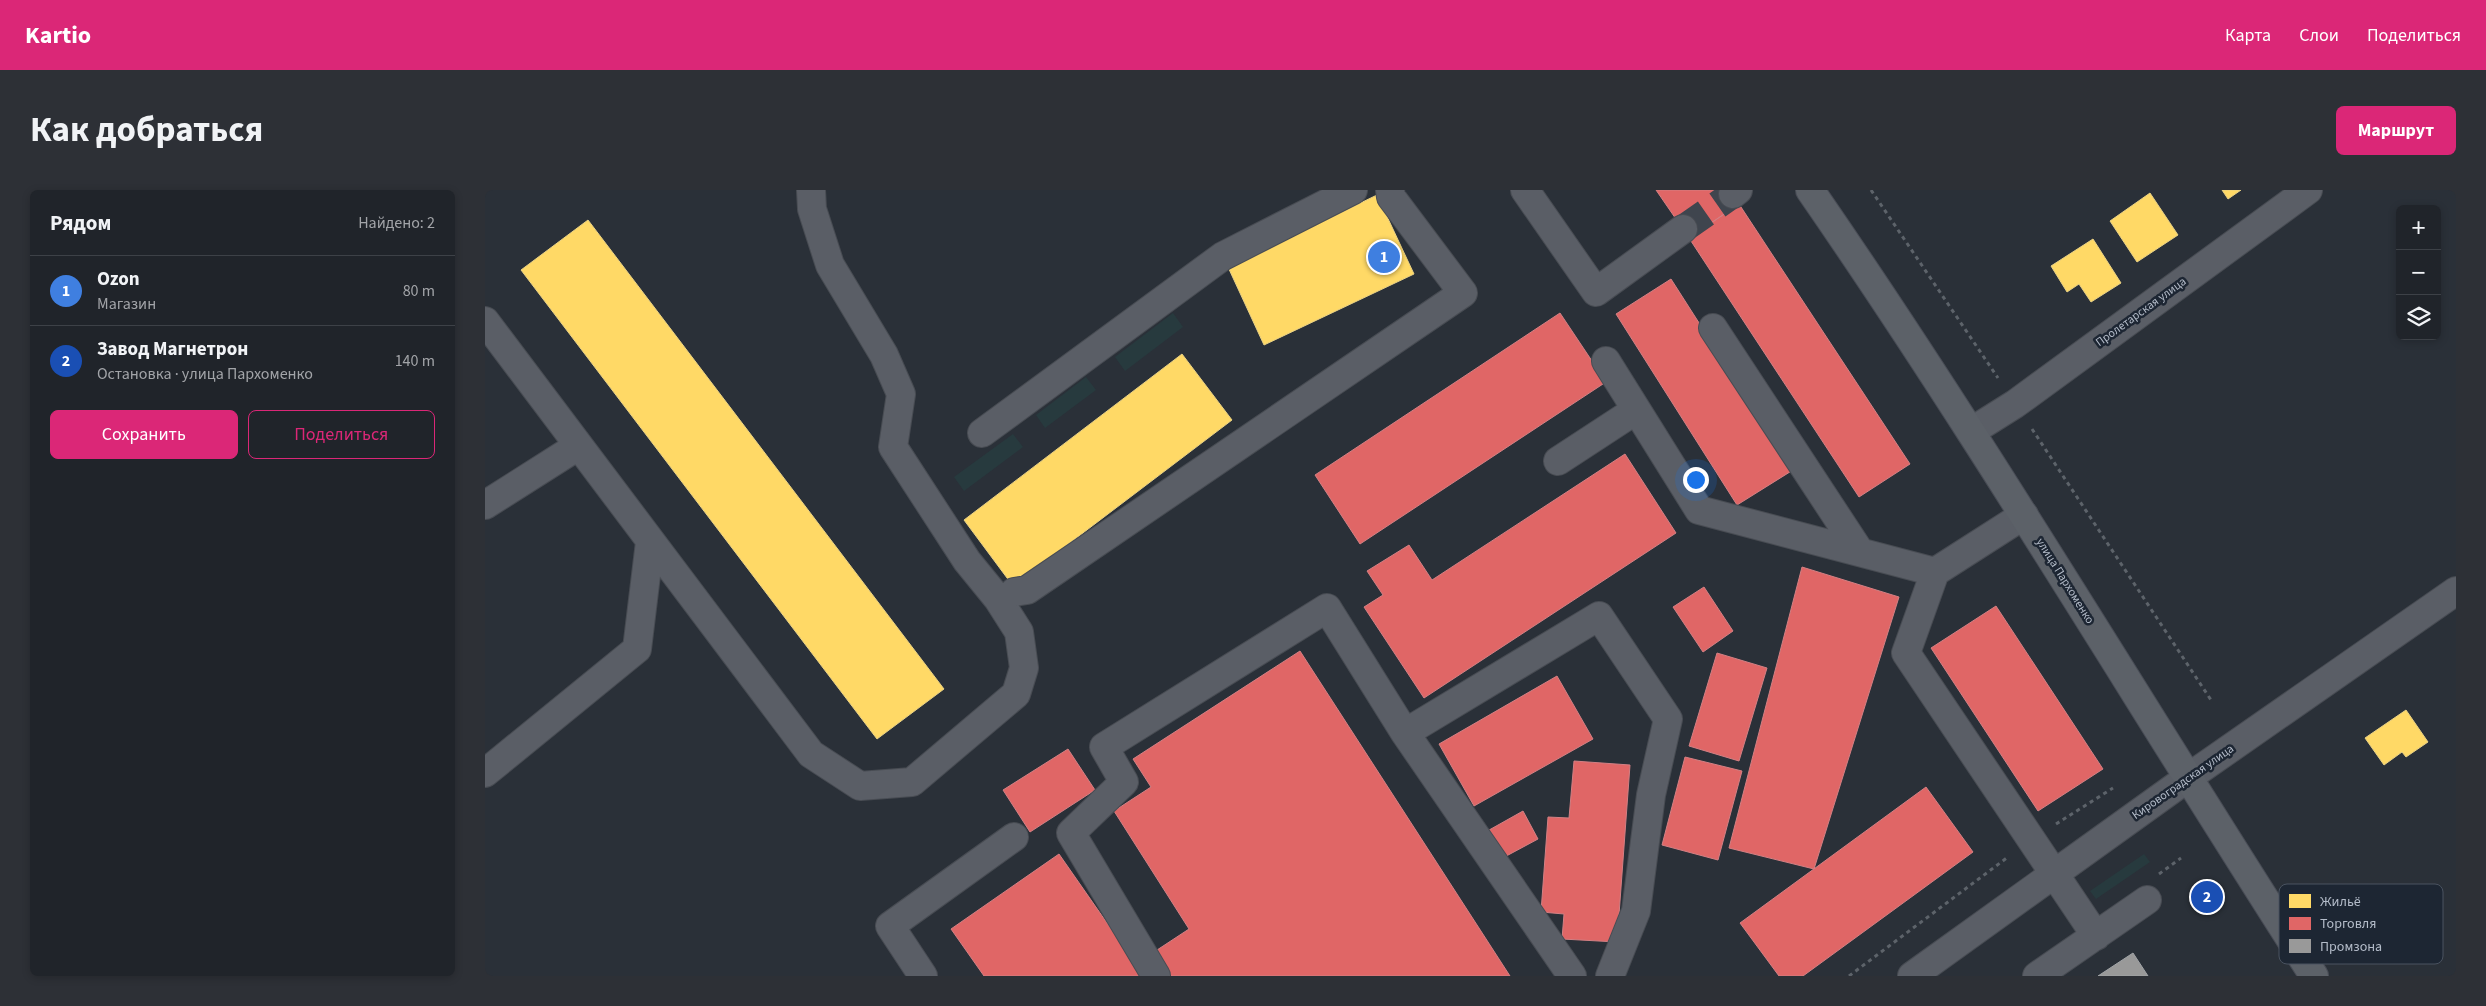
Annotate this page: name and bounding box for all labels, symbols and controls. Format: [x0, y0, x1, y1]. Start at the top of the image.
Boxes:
text: Kartio [25, 18, 91, 53]
text: Карта [2225, 23, 2271, 48]
text: Слои [2299, 23, 2339, 48]
text: Поделиться [2367, 23, 2461, 48]
text: Как добраться [30, 105, 263, 155]
button: Маршрут [2336, 106, 2456, 155]
map controls [2396, 205, 2441, 340]
button: + [2396, 205, 2441, 250]
text: Рядом [50, 208, 111, 238]
text: Найдено: 2 [358, 212, 435, 234]
pin: 1 [1368, 238, 1400, 276]
button: − [2396, 250, 2441, 295]
text: Ozon [97, 266, 140, 293]
street label: Пролетарская улица [2092, 273, 2190, 351]
text: 1 [62, 280, 70, 302]
text: 80 m [403, 280, 435, 302]
text: Магазин [97, 293, 156, 315]
button: layers [2396, 295, 2441, 340]
text: Завод Магнетрон [97, 336, 248, 363]
text: 2 [62, 350, 70, 372]
text: 140 m [395, 350, 435, 372]
text: Остановка · улица Пархоменко [97, 363, 313, 385]
button: Сохранить [50, 410, 238, 459]
button: Поделиться [248, 410, 435, 459]
your location [1683, 467, 1709, 493]
street label: улица Пархоменко [2032, 535, 2098, 627]
street label: Кировоградская улица [2129, 740, 2237, 824]
pin: 2 [2191, 878, 2223, 916]
legend [2279, 884, 2443, 964]
text: Жильё [2320, 892, 2361, 912]
text: Торговля [2320, 914, 2376, 934]
text: Промзона [2320, 937, 2382, 957]

